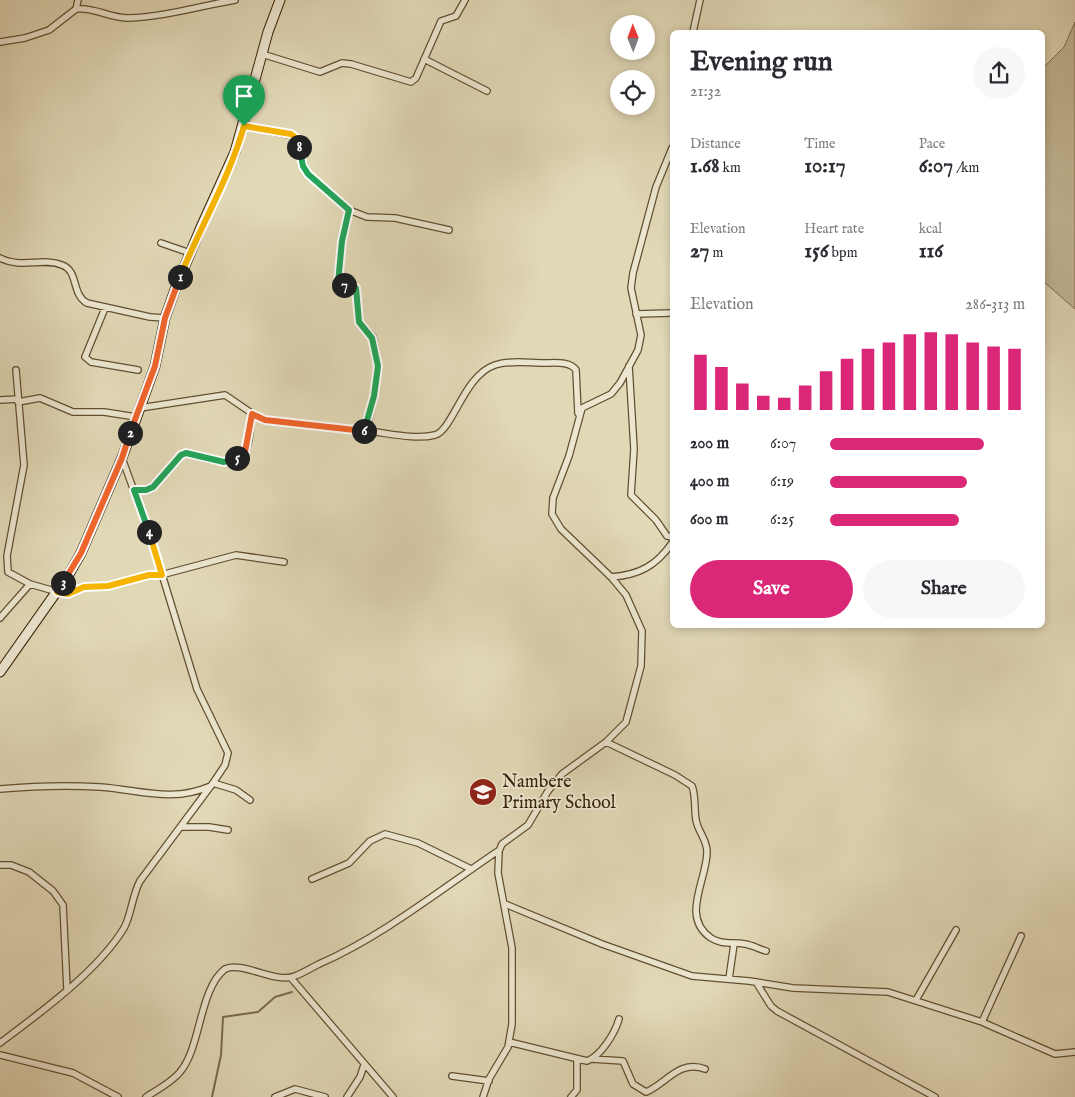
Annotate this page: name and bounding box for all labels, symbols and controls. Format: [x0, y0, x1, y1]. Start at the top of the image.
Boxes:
north arrow [610, 15, 655, 60]
map controls [610, 15, 655, 115]
text: Evening run [690, 45, 833, 80]
button: share [973, 47, 1025, 99]
button: locate [610, 70, 655, 115]
pin [223, 75, 265, 126]
icon: arrive [230, 82, 258, 110]
text: 21:32 [690, 82, 721, 102]
pin: 8 [286, 134, 312, 160]
text: Distance [690, 135, 741, 153]
text: Time [804, 135, 835, 153]
text: Pace [919, 135, 945, 153]
text: 8 [297, 138, 302, 156]
text: 1.68 [690, 153, 719, 180]
text: 10:17 [804, 153, 846, 180]
text: 6:07 [919, 153, 953, 180]
text: km [719, 159, 741, 177]
text: /km [953, 159, 979, 177]
text: Elevation [690, 220, 746, 238]
text: Heart rate [804, 220, 864, 238]
text: kcal [919, 220, 942, 238]
text: 27 [690, 238, 709, 265]
text: 156 [804, 238, 829, 265]
text: 116 [919, 238, 943, 265]
text: m [709, 244, 723, 262]
text: bpm [829, 244, 857, 262]
pin: 1 [168, 264, 192, 290]
text: 1 [178, 268, 183, 286]
pin: 7 [332, 272, 356, 298]
text: 7 [341, 276, 348, 294]
text: Elevation [690, 295, 753, 315]
text: 286–313 m [965, 295, 1025, 315]
pin: 6 [352, 418, 376, 444]
pin: 2 [118, 420, 142, 446]
text: 6 [362, 422, 367, 440]
text: 2 [127, 424, 134, 442]
text: 200 m [690, 434, 729, 454]
text: 6:07 [770, 434, 796, 454]
pin: 5 [224, 446, 250, 470]
text: 5 [235, 449, 240, 467]
text: 400 m [690, 472, 729, 492]
text: 6:19 [770, 472, 794, 492]
text: 600 m [690, 510, 728, 530]
text: 6:25 [770, 510, 794, 530]
pin: 4 [136, 520, 162, 544]
text: 4 [146, 523, 153, 541]
button: Save [690, 560, 853, 618]
button: Share [863, 560, 1025, 618]
pin: 3 [50, 570, 76, 596]
text: 3 [61, 574, 66, 592]
place label: Nambere Primary School [502, 771, 616, 815]
school or university icon: Nambere Primary School [468, 777, 498, 807]

